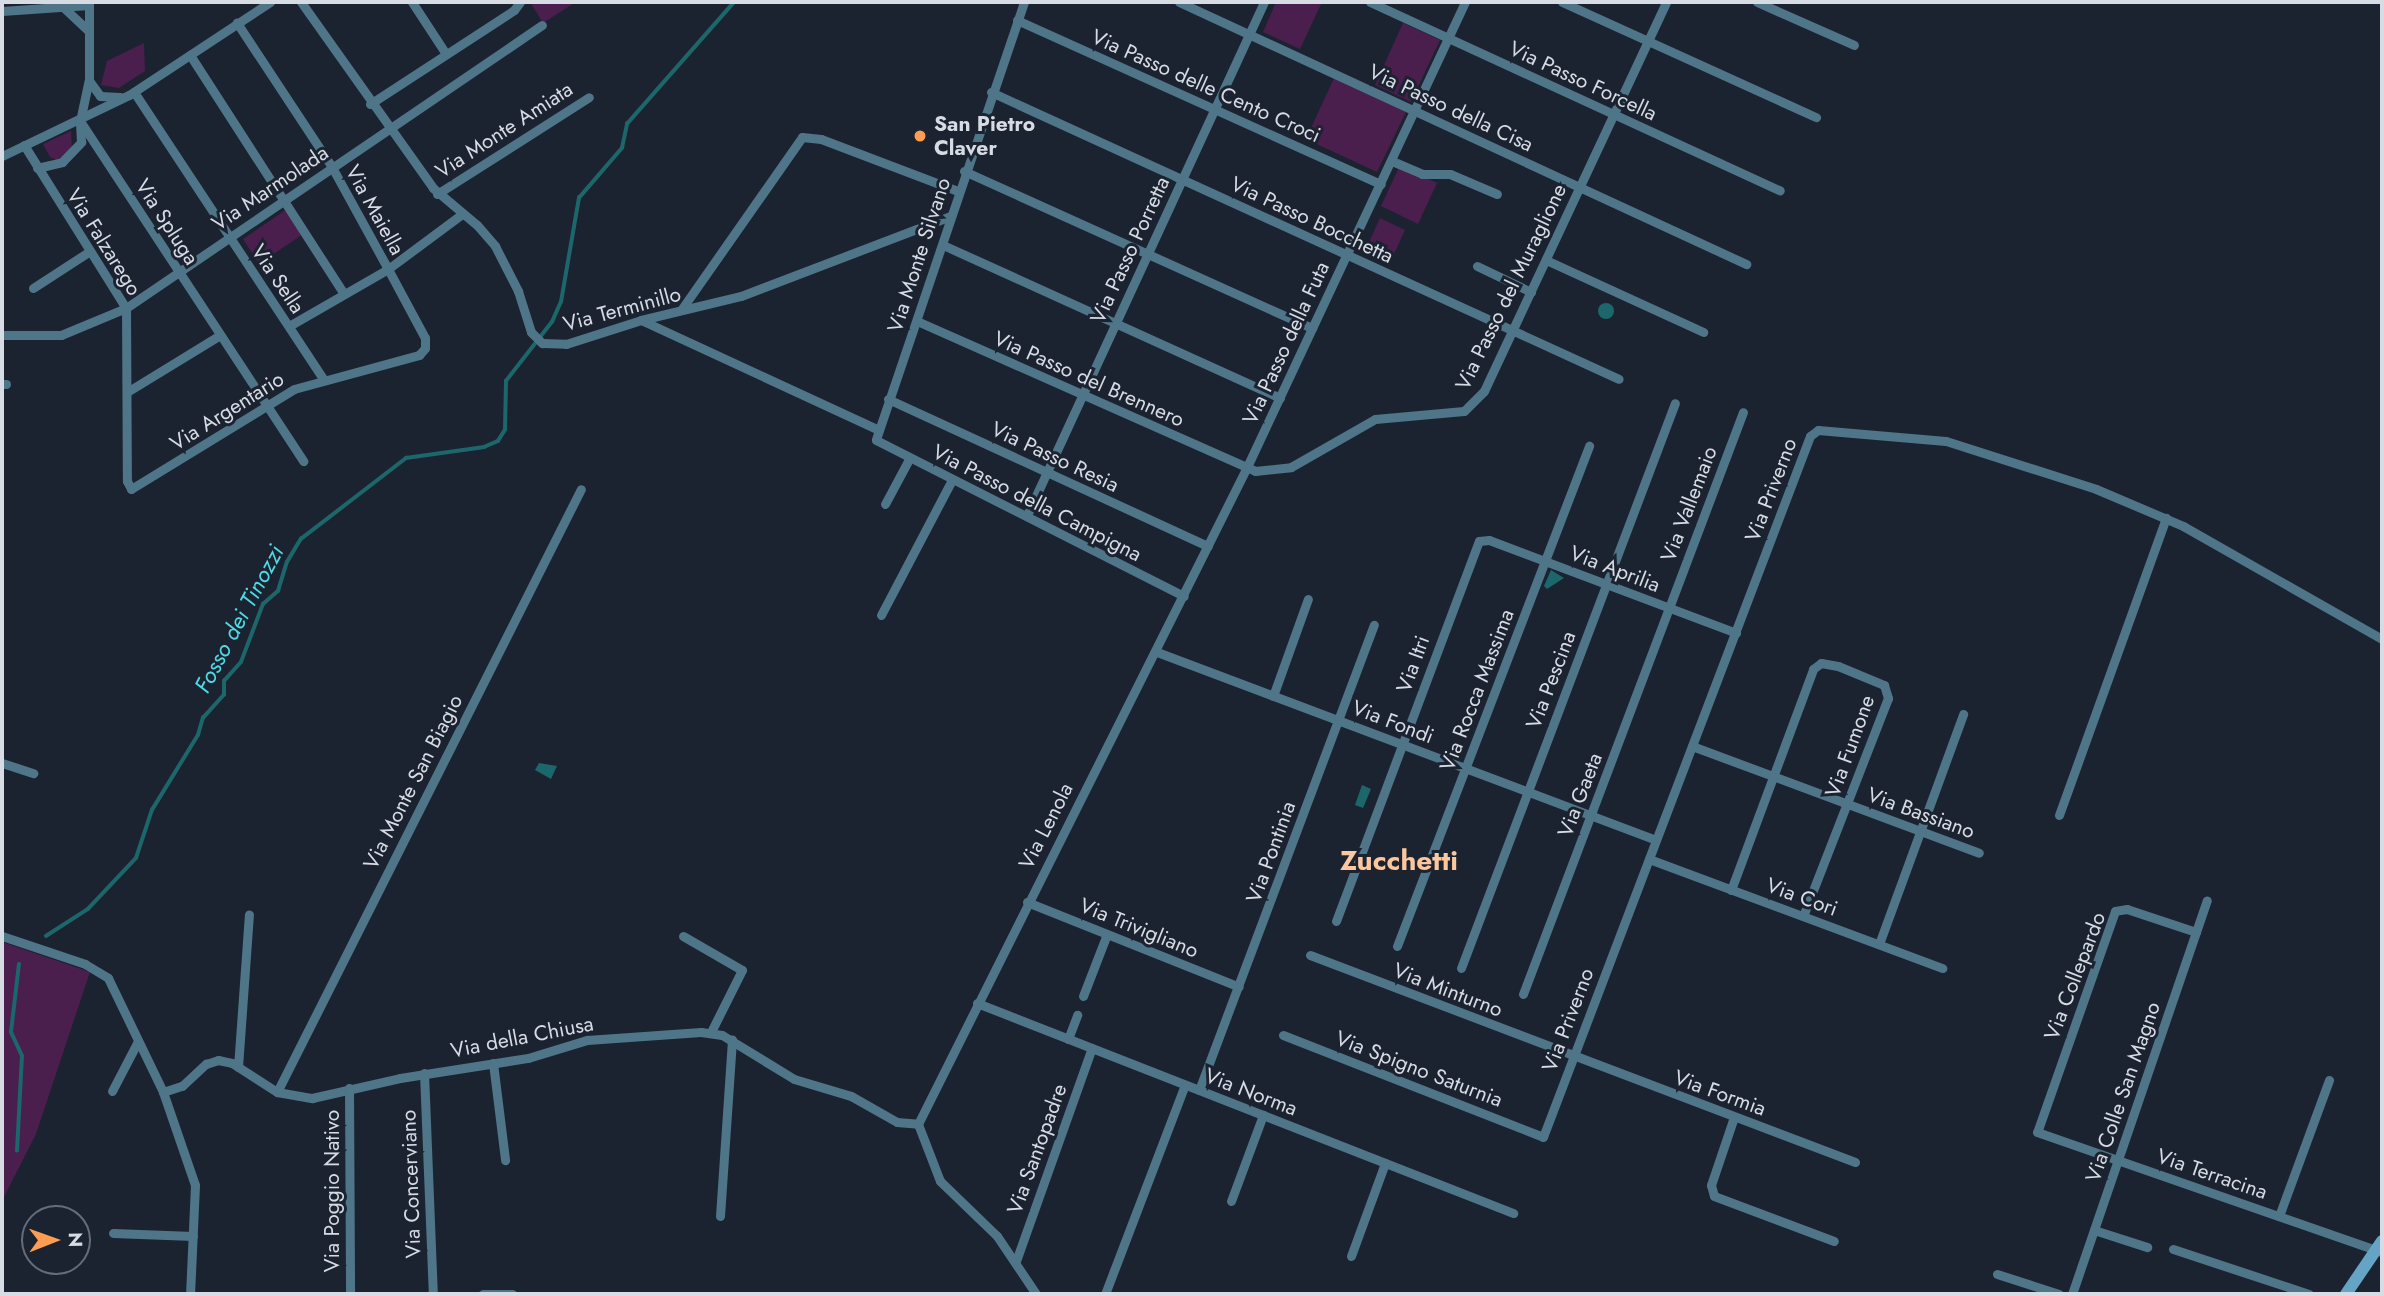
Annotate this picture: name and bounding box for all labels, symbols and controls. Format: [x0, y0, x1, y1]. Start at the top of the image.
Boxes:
street label: Via Passo delle Cento Croci [1087, 24, 1325, 148]
street label: Via Passo Forcella [1505, 36, 1661, 126]
street label: Via Passo della Cisa [1365, 59, 1537, 157]
street label: Via Monte Amiata [431, 76, 577, 184]
place label: San Pietro Claver [934, 111, 1035, 161]
marker: San Pietro Claver [912, 128, 928, 144]
street label: Via Marmolada [207, 140, 333, 236]
street label: Via Maiella [340, 161, 410, 259]
street label: Via Passo Bocchetta [1227, 171, 1397, 269]
street label: Via Passo Porretta [1085, 173, 1175, 327]
street label: Via Spluga [130, 174, 204, 270]
street label: Via Monte Silvano [882, 175, 956, 335]
street label: Via Passo del Muraglione [1450, 180, 1572, 394]
street label: Via Falzarego [61, 184, 147, 300]
street label: Via Sella [246, 240, 310, 318]
street label: Via Passo della Futa [1237, 258, 1335, 428]
street label: Via Terminillo [560, 281, 684, 337]
street label: Via Passo del Brennero [990, 326, 1188, 432]
street label: Via Argentario [165, 366, 289, 456]
street label: Via Passo Resia [987, 416, 1123, 498]
street label: Via Priverno [1740, 435, 1802, 545]
street label: Via Passo della Campigna [928, 439, 1146, 567]
street label: Via Vallemaio [1655, 443, 1723, 565]
water label: Fosso dei Tinozzi [188, 540, 290, 698]
street label: Via Aprilia [1566, 540, 1664, 598]
street label: Via Rocca Massima [1435, 605, 1519, 775]
street label: Via Pescina [1521, 628, 1581, 732]
street label: Via Itri [1391, 632, 1435, 696]
street label: Via Monte San Biagio [358, 691, 468, 873]
street label: Via Fumone [1820, 692, 1880, 800]
street label: Via Fondi [1349, 695, 1437, 749]
street label: Via Gaeta [1552, 749, 1608, 841]
street label: Via Lenola [1014, 779, 1078, 873]
street label: Via Bassiano [1864, 782, 1978, 844]
street label: Via Pontinia [1241, 798, 1301, 906]
district label: Zucchetti [1340, 844, 1458, 878]
street label: Via Cori [1763, 872, 1841, 922]
street label: Via Trivigliano [1076, 893, 1202, 963]
street label: Via Collepardo [2039, 909, 2111, 1043]
street label: Via Minturno [1390, 958, 1506, 1022]
street label: Via Priverno [1537, 965, 1599, 1075]
street label: Via Colle San Magno [2080, 999, 2166, 1185]
street label: Via della Chiusa [448, 1011, 596, 1063]
street label: Via Spigno Saturnia [1332, 1026, 1506, 1112]
street label: Via Norma [1201, 1063, 1301, 1121]
street label: Via Formia [1670, 1065, 1770, 1121]
street label: Via Santopadre [1002, 1081, 1072, 1217]
street label: Via Concerviano [396, 1109, 426, 1259]
street label: Via Poggio Nativo [319, 1110, 345, 1272]
street label: Via Terracina [2153, 1143, 2271, 1205]
north arrow [21, 1205, 91, 1275]
text: N [62, 1232, 89, 1247]

